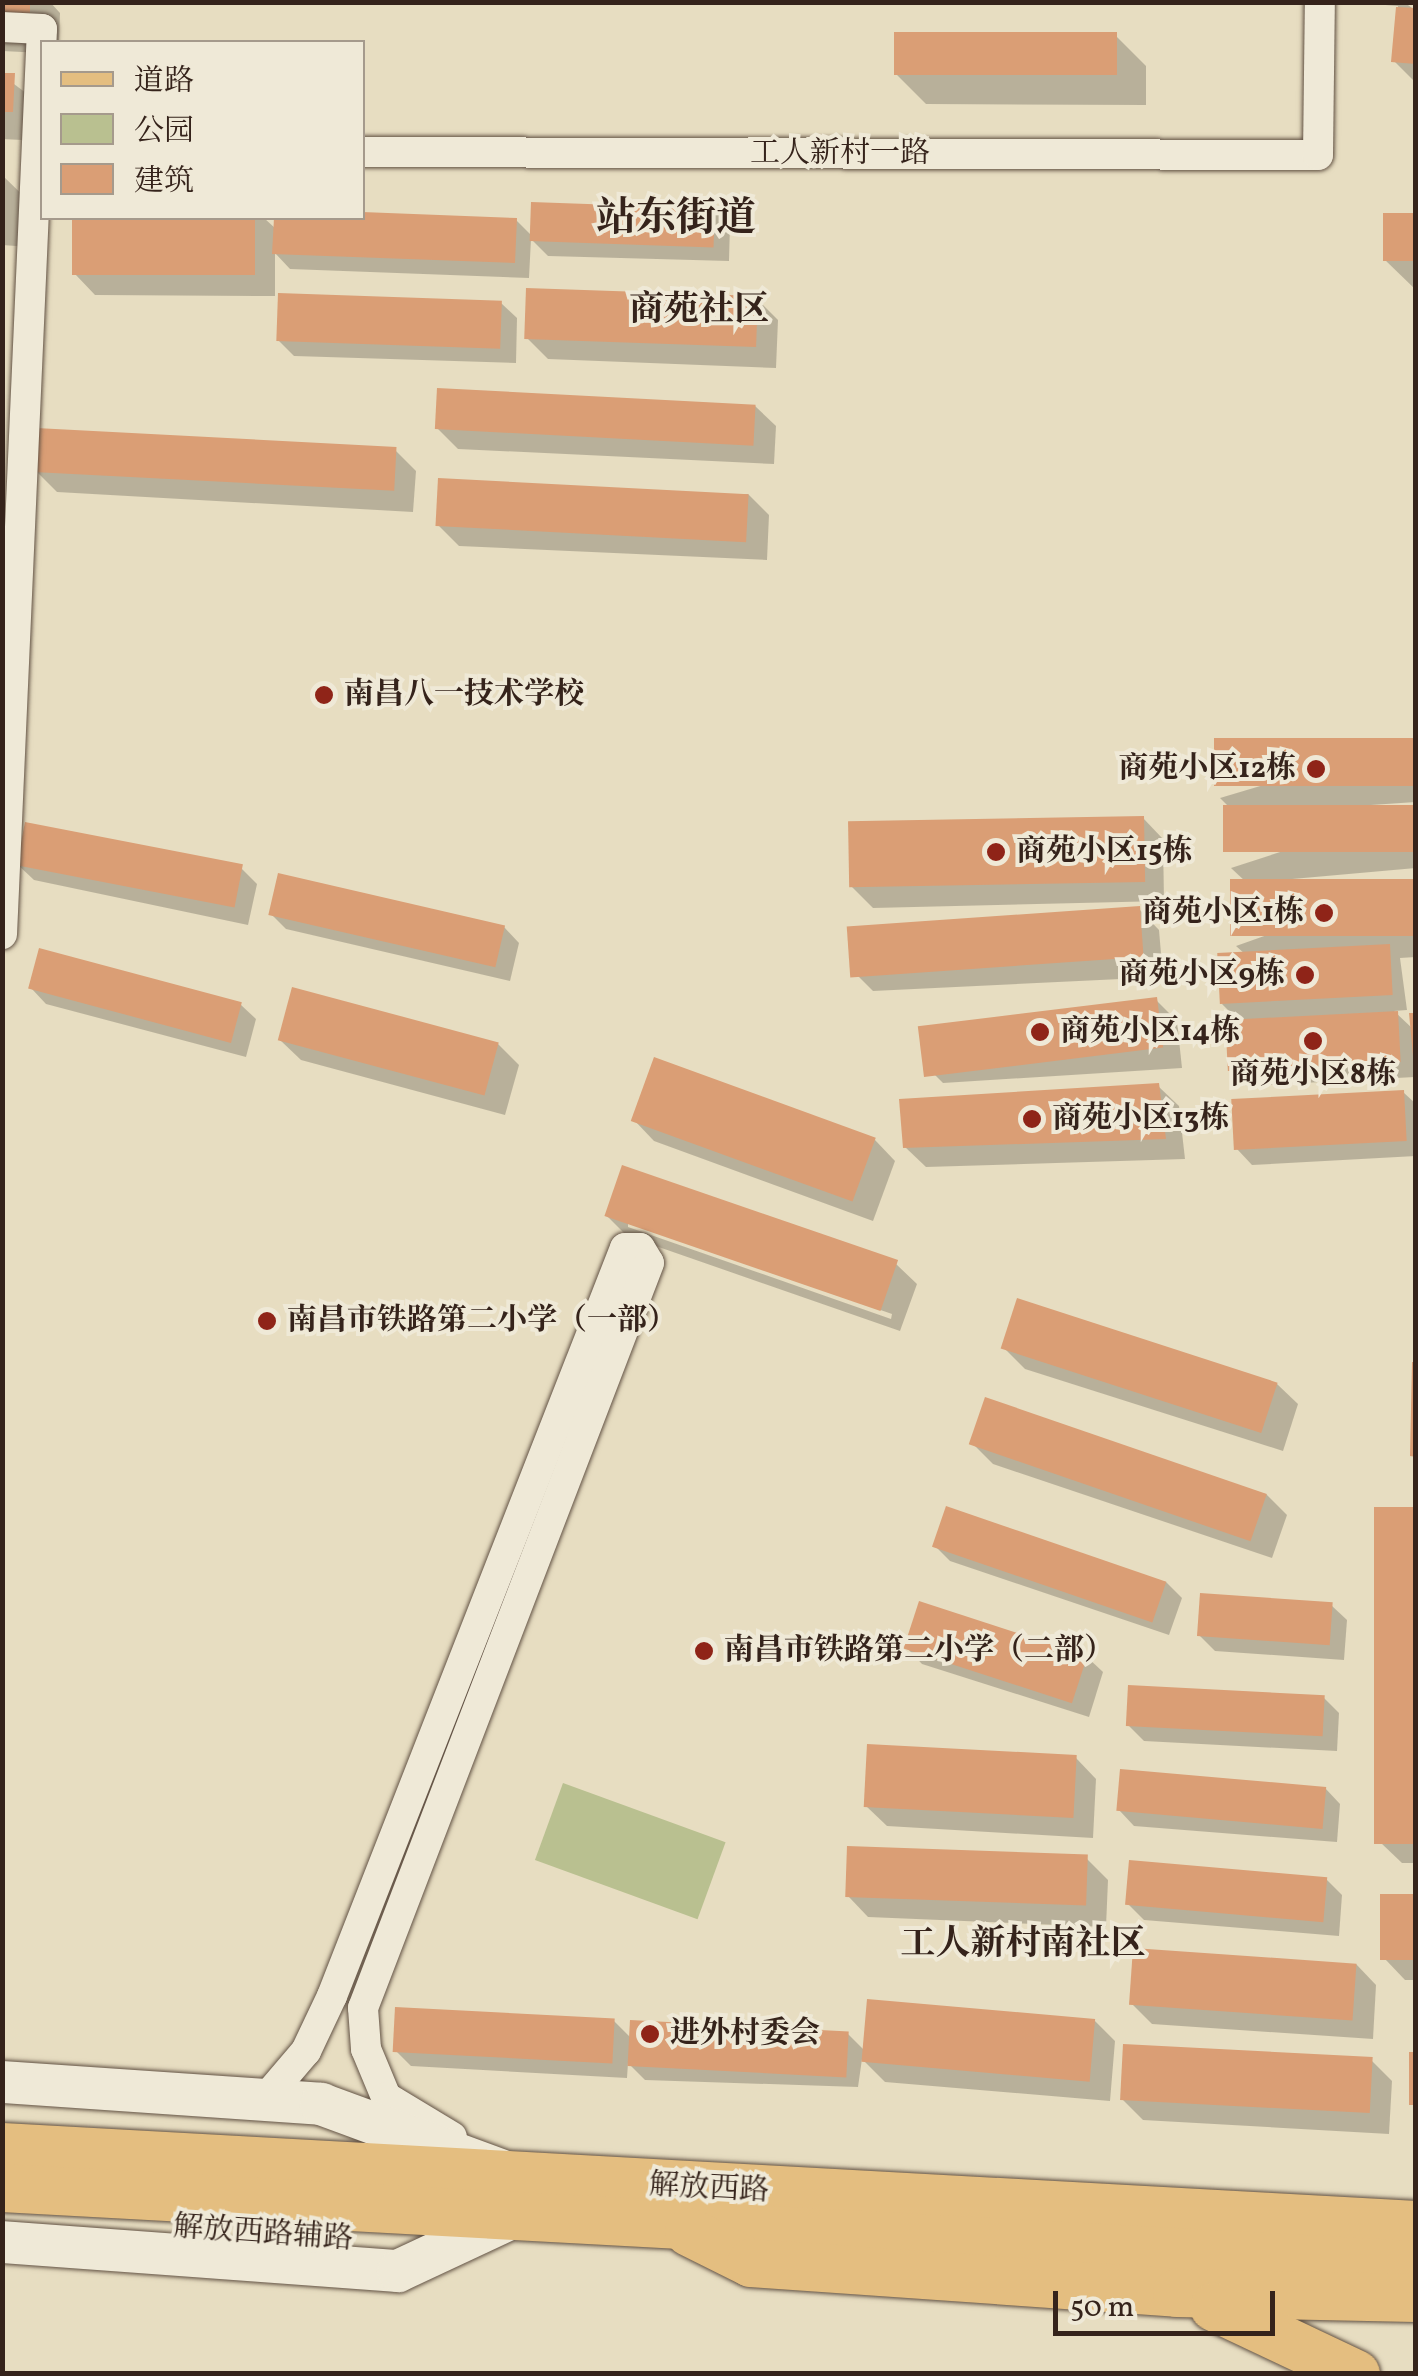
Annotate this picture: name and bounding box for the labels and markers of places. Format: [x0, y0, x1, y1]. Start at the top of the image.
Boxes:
place label: 南昌八一技术学校 [344, 677, 584, 713]
marker: 南昌八一技术学校 [313, 684, 335, 706]
place label: 商苑小区12栋 [1118, 751, 1296, 787]
marker: 商苑小区12栋 [1305, 758, 1327, 780]
place label: 商苑小区15栋 [1016, 834, 1192, 870]
marker: 商苑小区15栋 [985, 841, 1007, 863]
place label: 商苑小区1栋 [1142, 895, 1304, 931]
marker: 商苑小区1栋 [1313, 902, 1335, 924]
place label: 商苑小区9栋 [1118, 957, 1285, 993]
marker: 商苑小区9栋 [1294, 964, 1316, 986]
place label: 商苑小区14栋 [1060, 1014, 1240, 1050]
marker: 商苑小区14栋 [1029, 1021, 1051, 1043]
marker: 商苑小区8栋 [1302, 1030, 1324, 1052]
place label: 商苑小区8栋 [1230, 1057, 1396, 1093]
place label: 商苑小区13栋 [1052, 1101, 1229, 1137]
marker: 商苑小区13栋 [1021, 1108, 1043, 1130]
place label: 南昌市铁路第二小学（一部） [287, 1303, 677, 1339]
marker: 南昌市铁路第二小学（一部） [256, 1310, 278, 1332]
place label: 南昌市铁路第二小学（二部） [724, 1633, 1114, 1669]
marker: 南昌市铁路第二小学（二部） [693, 1640, 715, 1662]
place label: 进外村委会 [670, 2016, 820, 2052]
marker: 进外村委会 [639, 2023, 661, 2045]

